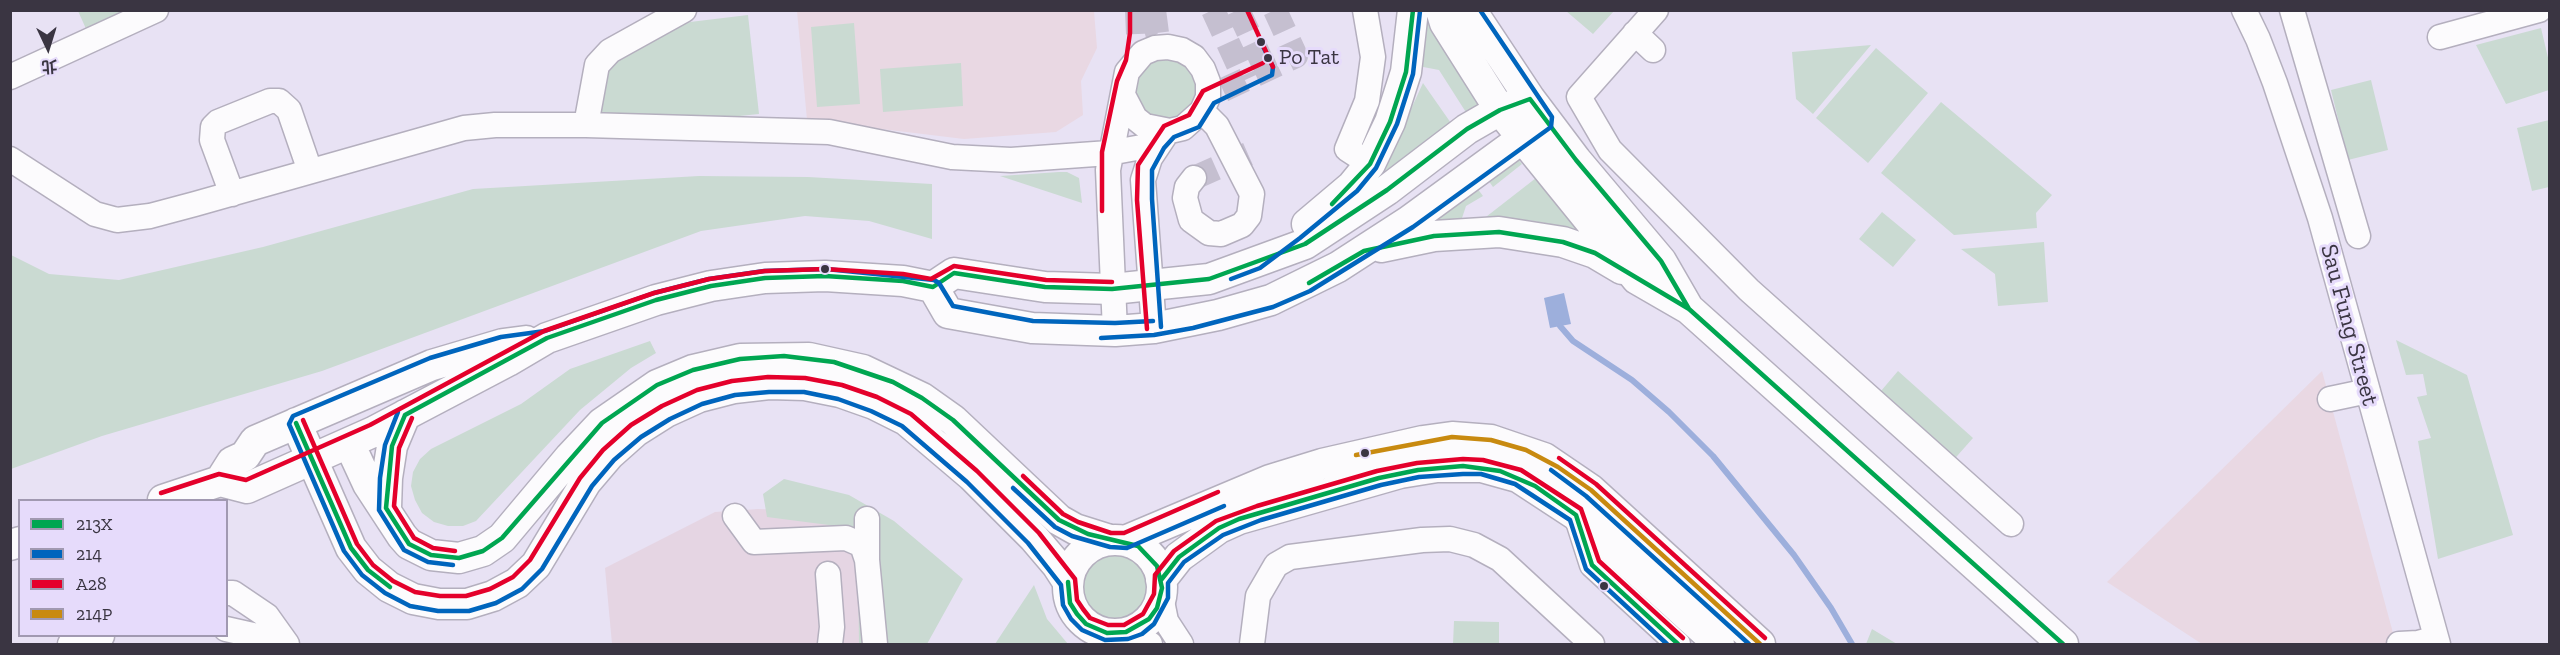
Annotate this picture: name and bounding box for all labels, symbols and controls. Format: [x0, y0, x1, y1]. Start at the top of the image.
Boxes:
north arrow [18, 18, 78, 78]
unlabelled marker [1255, 36, 1267, 48]
place label: Po Tat [1279, 45, 1339, 71]
marker: Po Tat [1262, 52, 1274, 64]
text: 北 [41, 56, 58, 76]
street label: Sau Fung Street [2314, 241, 2384, 409]
unlabelled marker [819, 263, 831, 275]
unlabelled marker [1359, 447, 1371, 459]
legend [18, 499, 228, 637]
text: 213X [76, 513, 112, 535]
text: 214 [76, 543, 102, 565]
text: A28 [76, 573, 107, 595]
unlabelled marker [1598, 580, 1610, 592]
text: 214P [76, 603, 112, 625]

